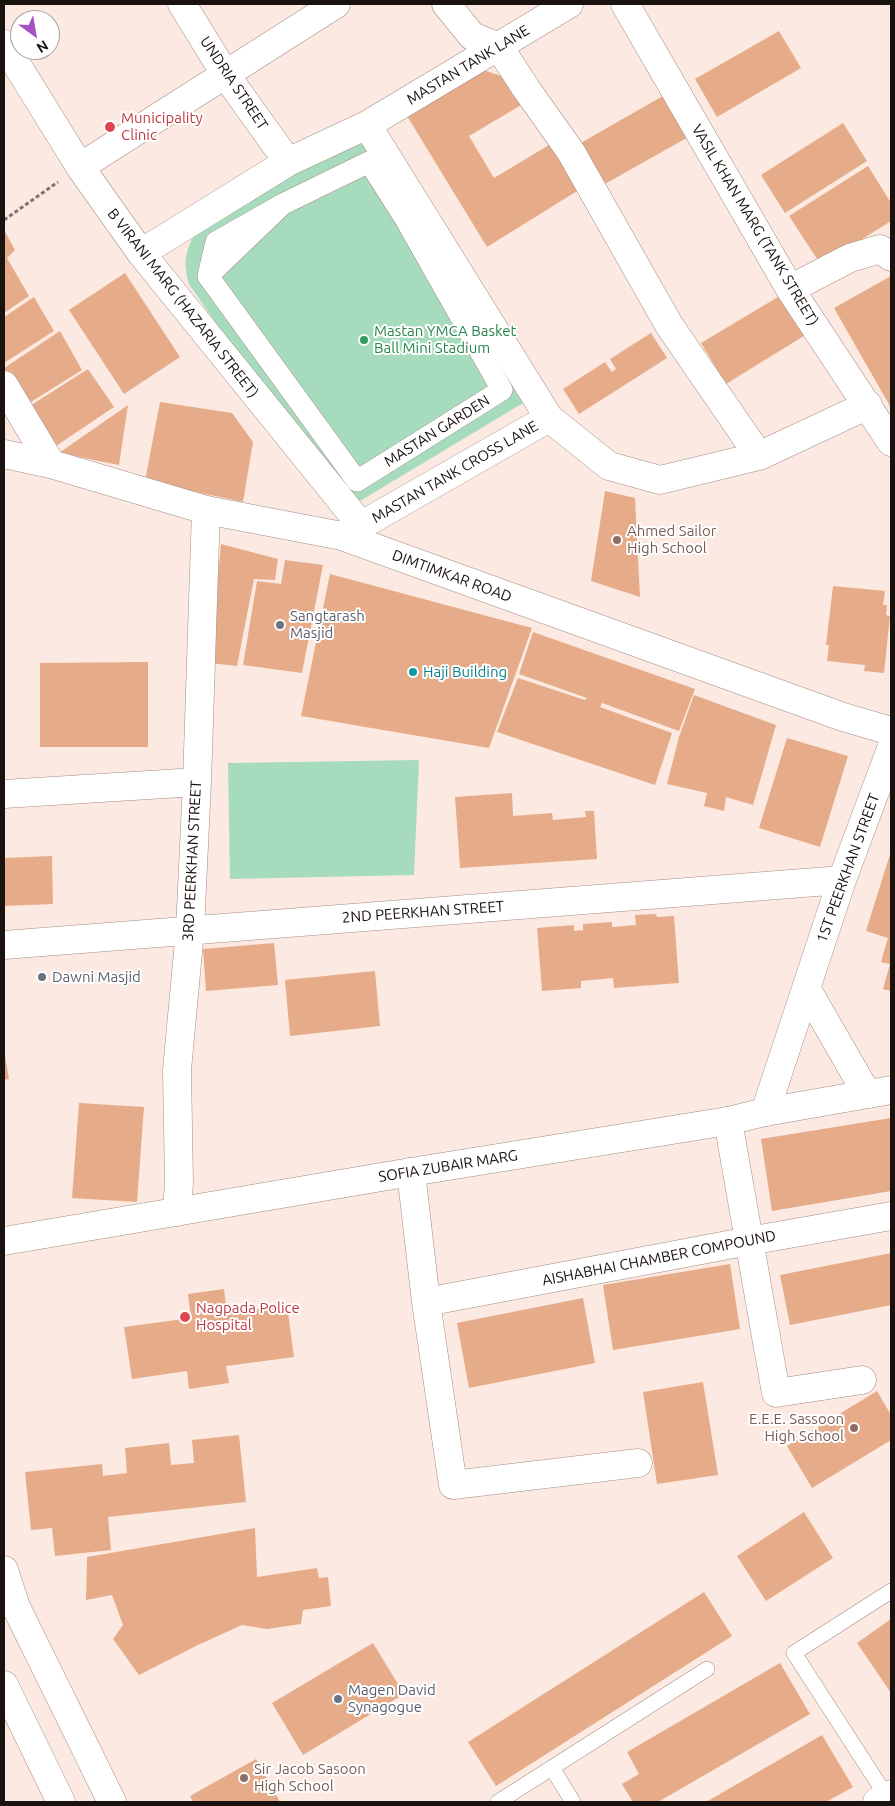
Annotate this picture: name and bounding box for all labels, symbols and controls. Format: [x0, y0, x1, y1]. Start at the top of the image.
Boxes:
north arrow [10, 10, 60, 60]
street label: MASTAN TANK LANE [403, 21, 533, 109]
street label: UNDRIA STREET [196, 33, 272, 133]
text: N [34, 37, 51, 56]
place label: Municipality Clinic [121, 109, 203, 144]
marker: Municipality Clinic [103, 120, 117, 134]
street label: VASIL KHAN MARG (TANK STREET) [688, 121, 822, 329]
street label: B VIRANI MARG (HAZARIA STREET) [104, 205, 262, 401]
place label: Mastan YMCA Basket Ball Mini Stadium [374, 322, 517, 357]
marker: Mastan YMCA Basket Ball Mini Stadium [358, 334, 370, 346]
street label: MASTAN GARDEN [381, 391, 493, 471]
street label: MASTAN TANK CROSS LANE [369, 417, 541, 527]
place label: Ahmed Sailor High School [627, 522, 716, 557]
marker: Ahmed Sailor High School [611, 534, 623, 546]
street label: DIMTIMKAR ROAD [390, 546, 514, 606]
place label: Sangtarash Masjid [290, 607, 365, 642]
marker: Sangtarash Masjid [274, 619, 286, 631]
place label: Haji Building [423, 663, 507, 681]
marker: Haji Building [407, 666, 419, 678]
street label: 3RD PEERKHAN STREET [179, 780, 205, 942]
street label: 1ST PEERKHAN STREET [813, 791, 883, 945]
street label: 2ND PEERKHAN STREET [341, 897, 505, 927]
place label: Dawni Masjid [52, 968, 141, 986]
marker: Dawni Masjid [36, 971, 48, 983]
street label: SOFIA ZUBAIR MARG [377, 1146, 519, 1186]
street label: AISHABHAI CHAMBER COMPOUND [541, 1226, 777, 1290]
place label: Nagpada Police Hospital [196, 1299, 300, 1334]
marker: Nagpada Police Hospital [178, 1310, 192, 1324]
place label: E.E.E. Sassoon High School [749, 1410, 844, 1445]
marker: E.E.E. Sassoon High School [848, 1422, 860, 1434]
place label: Magen David Synagogue [348, 1681, 436, 1716]
marker: Magen David Synagogue [332, 1693, 344, 1705]
place label: Sir Jacob Sasoon High School [254, 1760, 366, 1795]
marker: Sir Jacob Sasoon High School [238, 1772, 250, 1784]

